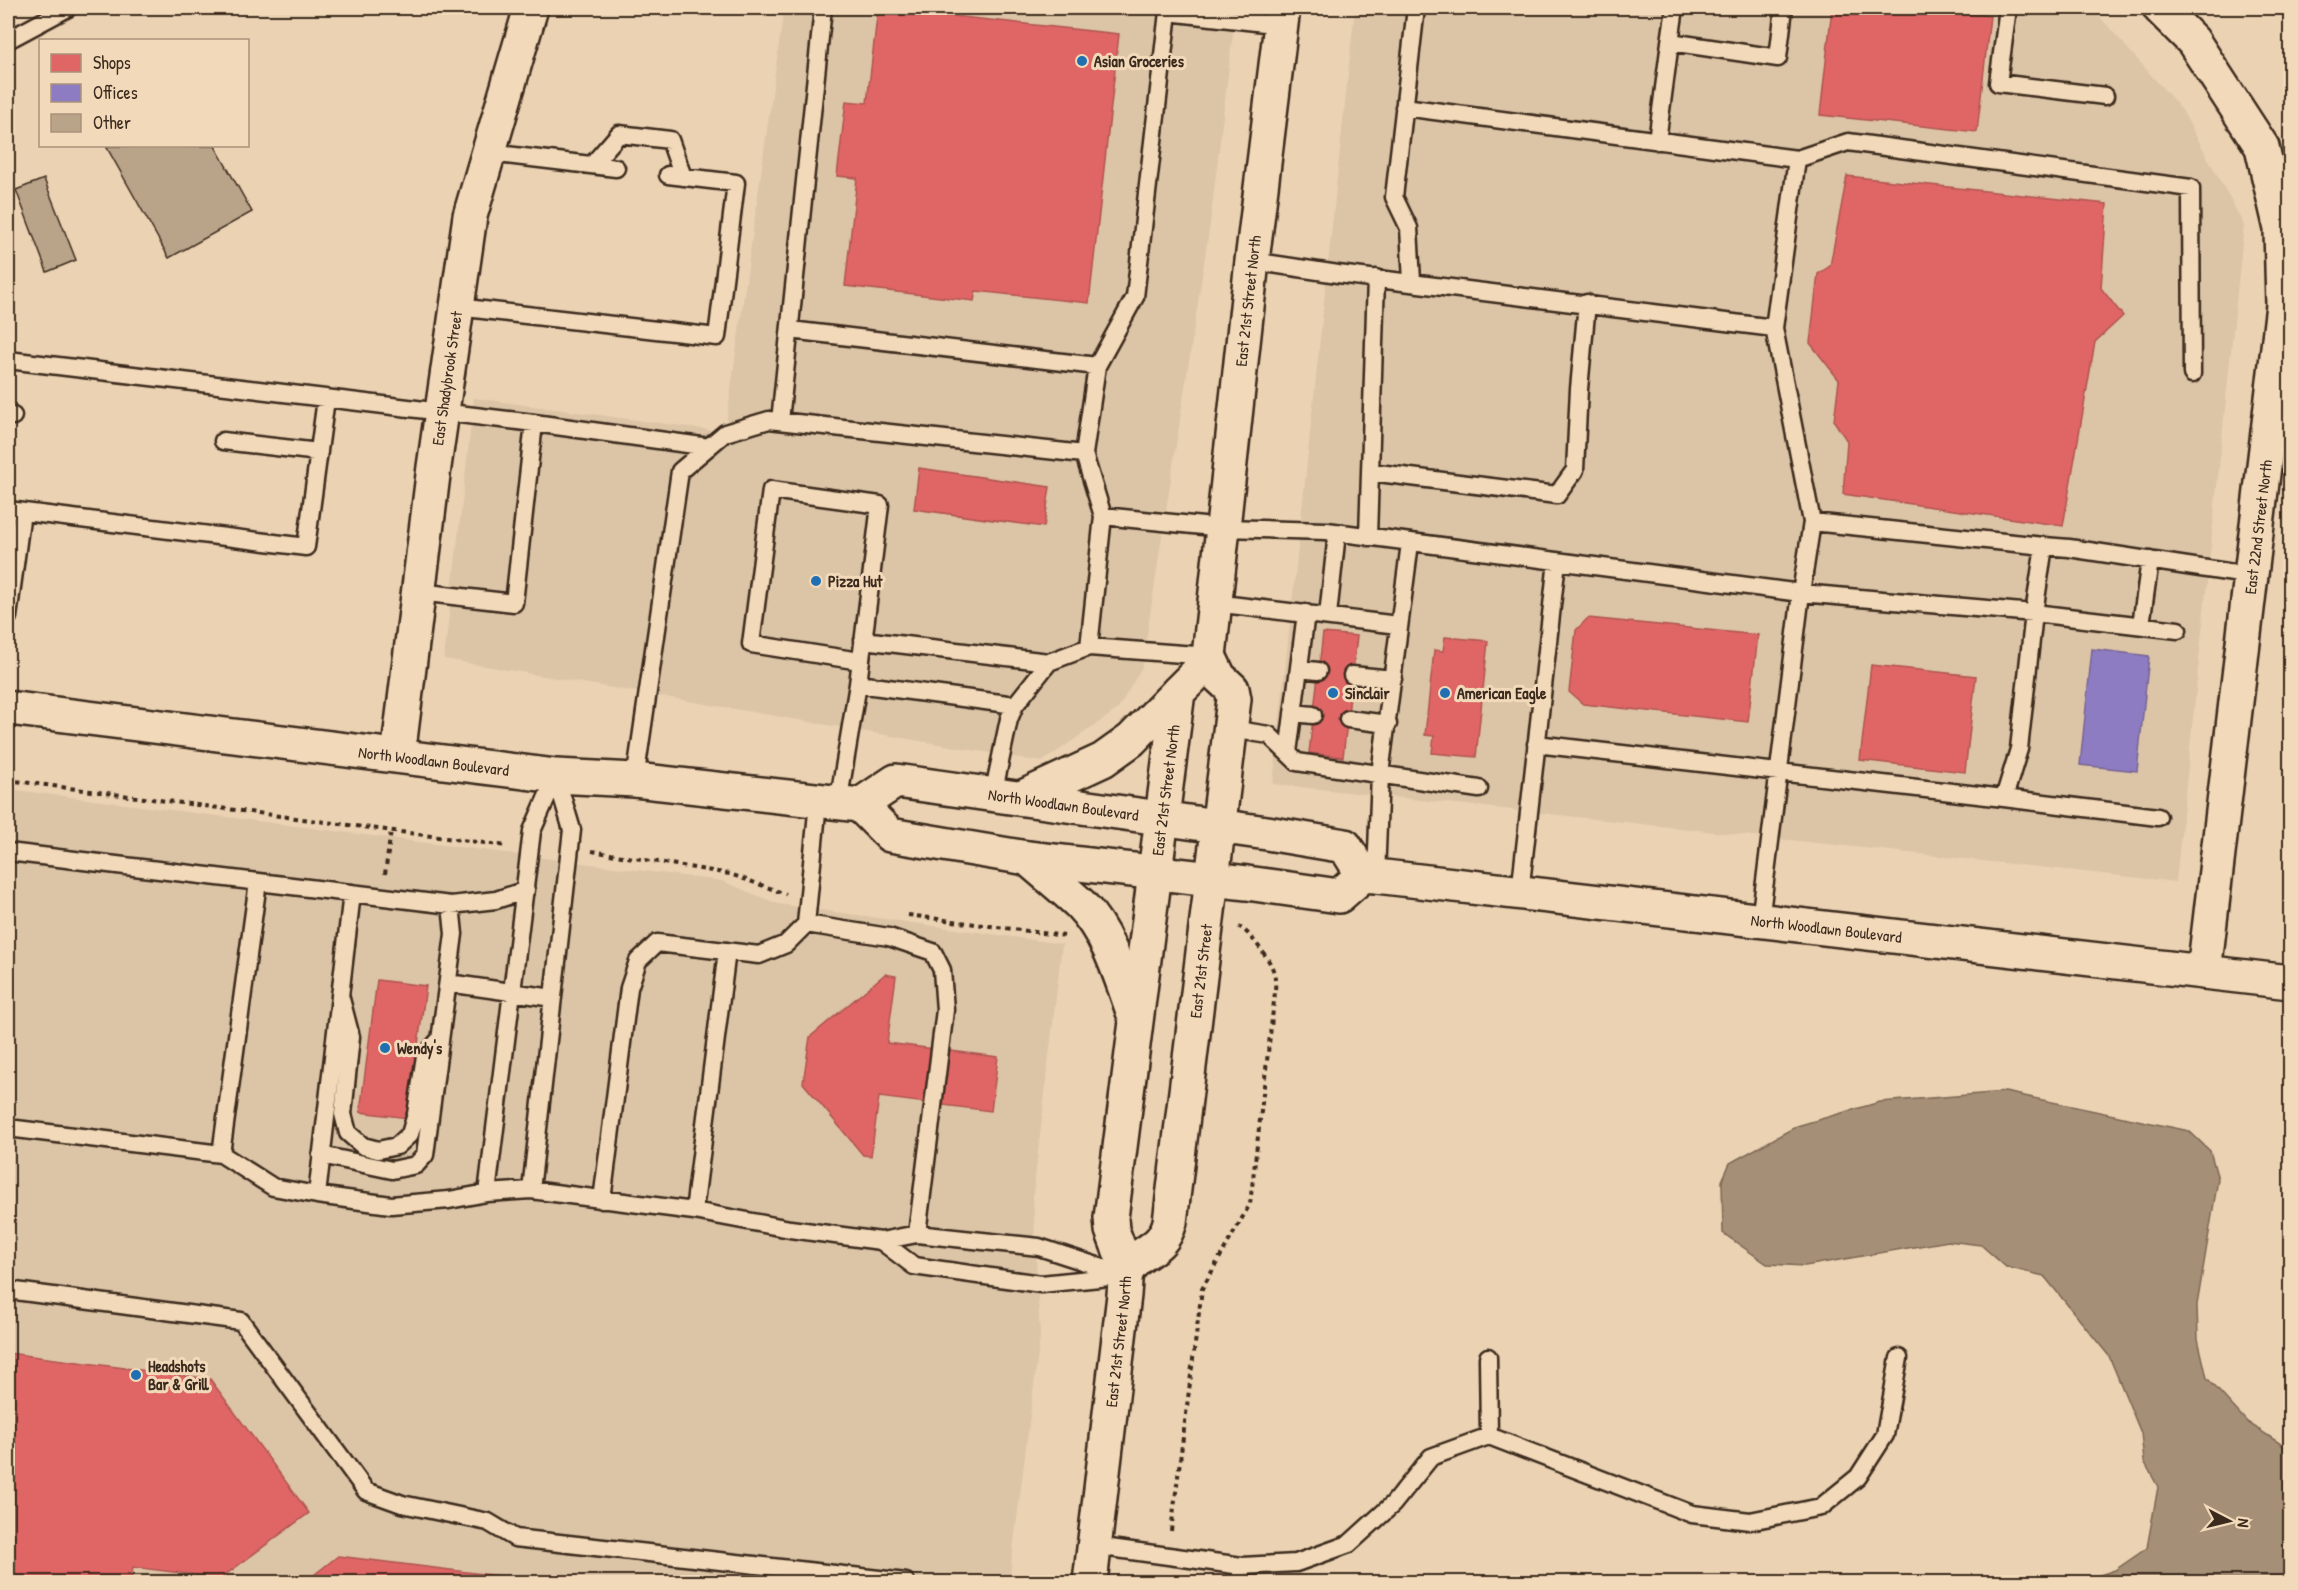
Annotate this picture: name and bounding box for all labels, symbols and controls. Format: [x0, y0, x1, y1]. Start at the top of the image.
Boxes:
legend [39, 39, 249, 147]
text: Shops [93, 50, 131, 75]
place label: Asian Groceries [1094, 50, 1185, 72]
marker: Asian Groceries [1075, 54, 1089, 68]
text: Offices [93, 80, 138, 105]
text: Other [93, 110, 131, 135]
street label: East 21st Street North [1230, 234, 1266, 368]
street label: East Shadybrook Street [426, 309, 467, 447]
street label: East 22nd Street North [2239, 458, 2277, 595]
place label: Pizza Hut [828, 570, 883, 592]
marker: Pizza Hut [809, 574, 823, 588]
place label: Sinclair [1345, 682, 1390, 704]
place label: American Eagle [1457, 682, 1547, 705]
marker: Sinclair [1326, 686, 1340, 700]
marker: American Eagle [1438, 686, 1452, 700]
street label: East 21st Street North [1146, 723, 1185, 857]
street label: North Woodlawn Boulevard [357, 741, 510, 781]
street label: North Woodlawn Boulevard [987, 783, 1140, 826]
street label: North Woodlawn Boulevard [1750, 909, 1903, 948]
street label: East 21st Street [1184, 922, 1217, 1019]
place label: Wendy's [397, 1037, 443, 1060]
marker: Wendy's [378, 1041, 392, 1055]
street label: East 21st Street North [1100, 1275, 1136, 1408]
place label: Headshots Bar & Grill [148, 1355, 210, 1395]
marker: Headshots Bar & Grill [129, 1368, 143, 1382]
north arrow [2199, 1491, 2259, 1551]
text: N [2232, 1517, 2255, 1529]

